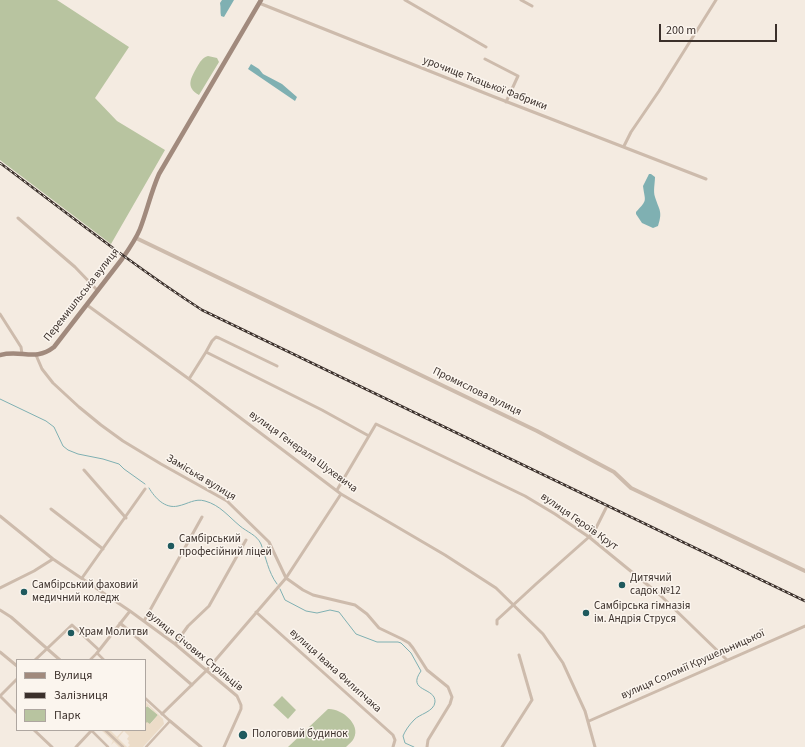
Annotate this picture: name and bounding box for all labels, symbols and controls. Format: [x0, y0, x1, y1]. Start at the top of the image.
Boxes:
scale bar [661, 16, 779, 42]
text: 200 m [666, 22, 696, 39]
street label: урочище Ткацької Фабрики [421, 54, 549, 114]
street label: Перемишльська вулиця [41, 246, 123, 344]
street label: Промислова вулиця [430, 365, 524, 419]
street label: вулиця Генерала Шухевича [246, 408, 360, 496]
street label: Заміська вулиця [164, 452, 238, 504]
street label: вулиця Героїв Крут [538, 490, 620, 554]
place label: Самбірський професійний ліцей [179, 533, 272, 559]
marker: Самбірський професійний ліцей [166, 541, 176, 551]
place label: Дитячий садок №12 [630, 572, 681, 598]
place label: Самбірський фаховий медичний коледж [32, 579, 138, 605]
marker: Дитячий садок №12 [617, 580, 627, 590]
marker: Самбірський фаховий медичний коледж [19, 587, 29, 597]
place label: Самбірська гімназія ім. Андрія Струся [594, 600, 690, 626]
street label: вулиця Січових Стрільців [143, 608, 245, 694]
marker: Самбірська гімназія ім. Андрія Струся [581, 608, 591, 618]
place label: Храм Молитви [79, 626, 148, 640]
street label: вулиця Івана Филипчака [286, 626, 384, 716]
street label: вулиця Соломії Крушельницької [619, 627, 767, 703]
marker: Храм Молитви [66, 628, 76, 638]
legend [16, 659, 146, 731]
text: Вулиця [54, 667, 92, 684]
text: Залізниця [54, 687, 108, 704]
text: Парк [54, 707, 80, 724]
place label: Пологовий будинок [252, 728, 348, 742]
marker: Пологовий будинок [237, 729, 249, 741]

